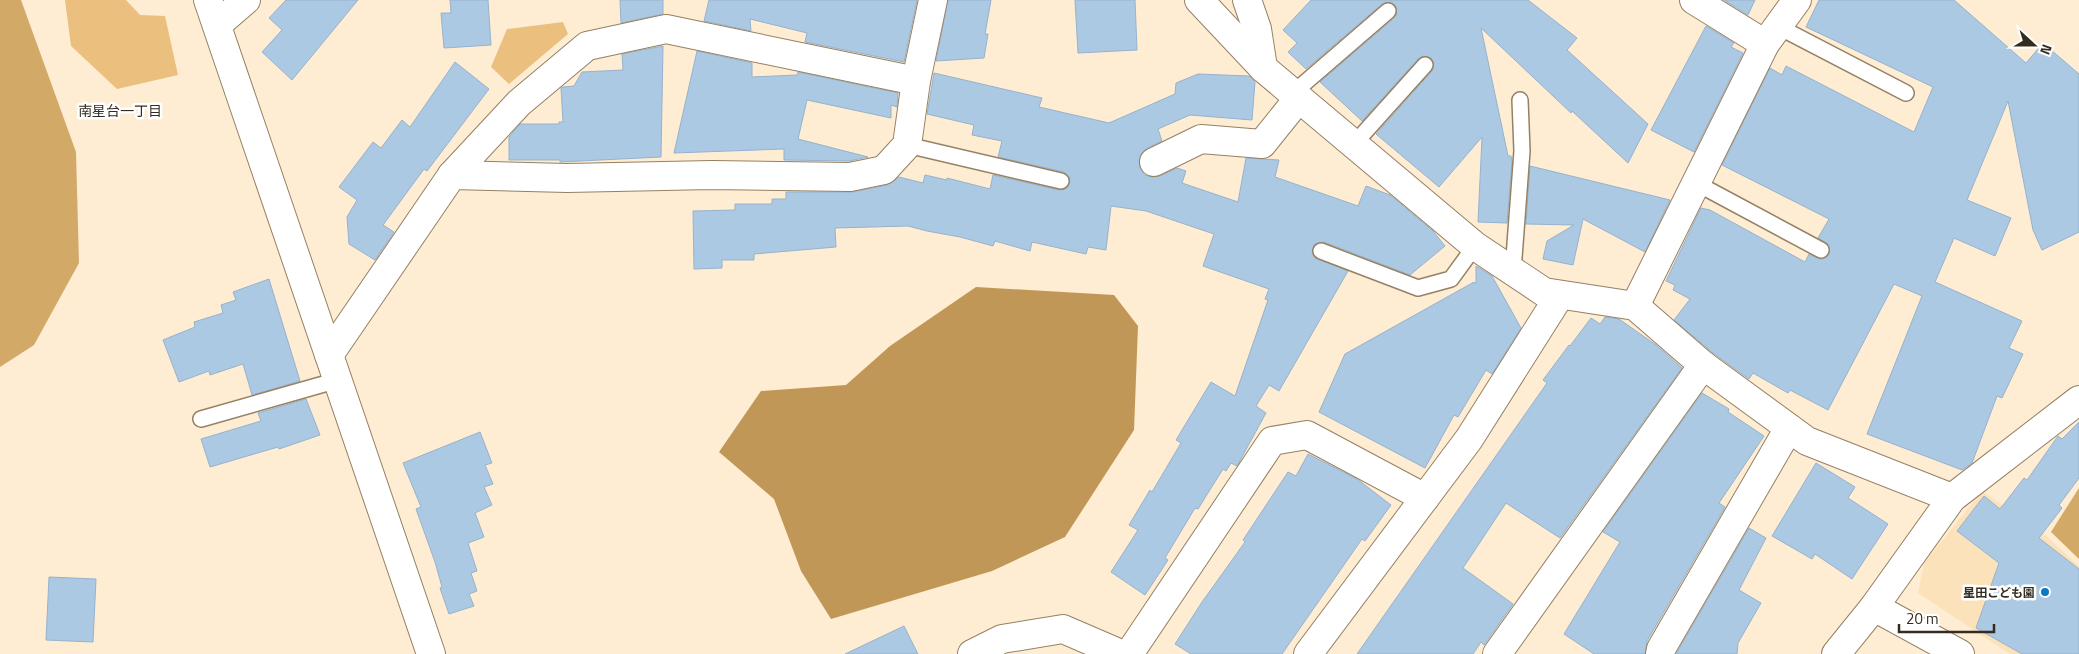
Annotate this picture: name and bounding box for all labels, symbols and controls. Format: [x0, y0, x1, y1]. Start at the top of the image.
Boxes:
north arrow [2009, 20, 2059, 70]
text: N [2035, 42, 2058, 58]
district label: 南星台一丁目 [78, 100, 162, 121]
place label: 星田こども園 [1963, 583, 2035, 602]
marker: 星田こども園 [2039, 586, 2051, 598]
scale bar [1899, 602, 1994, 634]
text: 20 m [1906, 607, 1939, 630]

